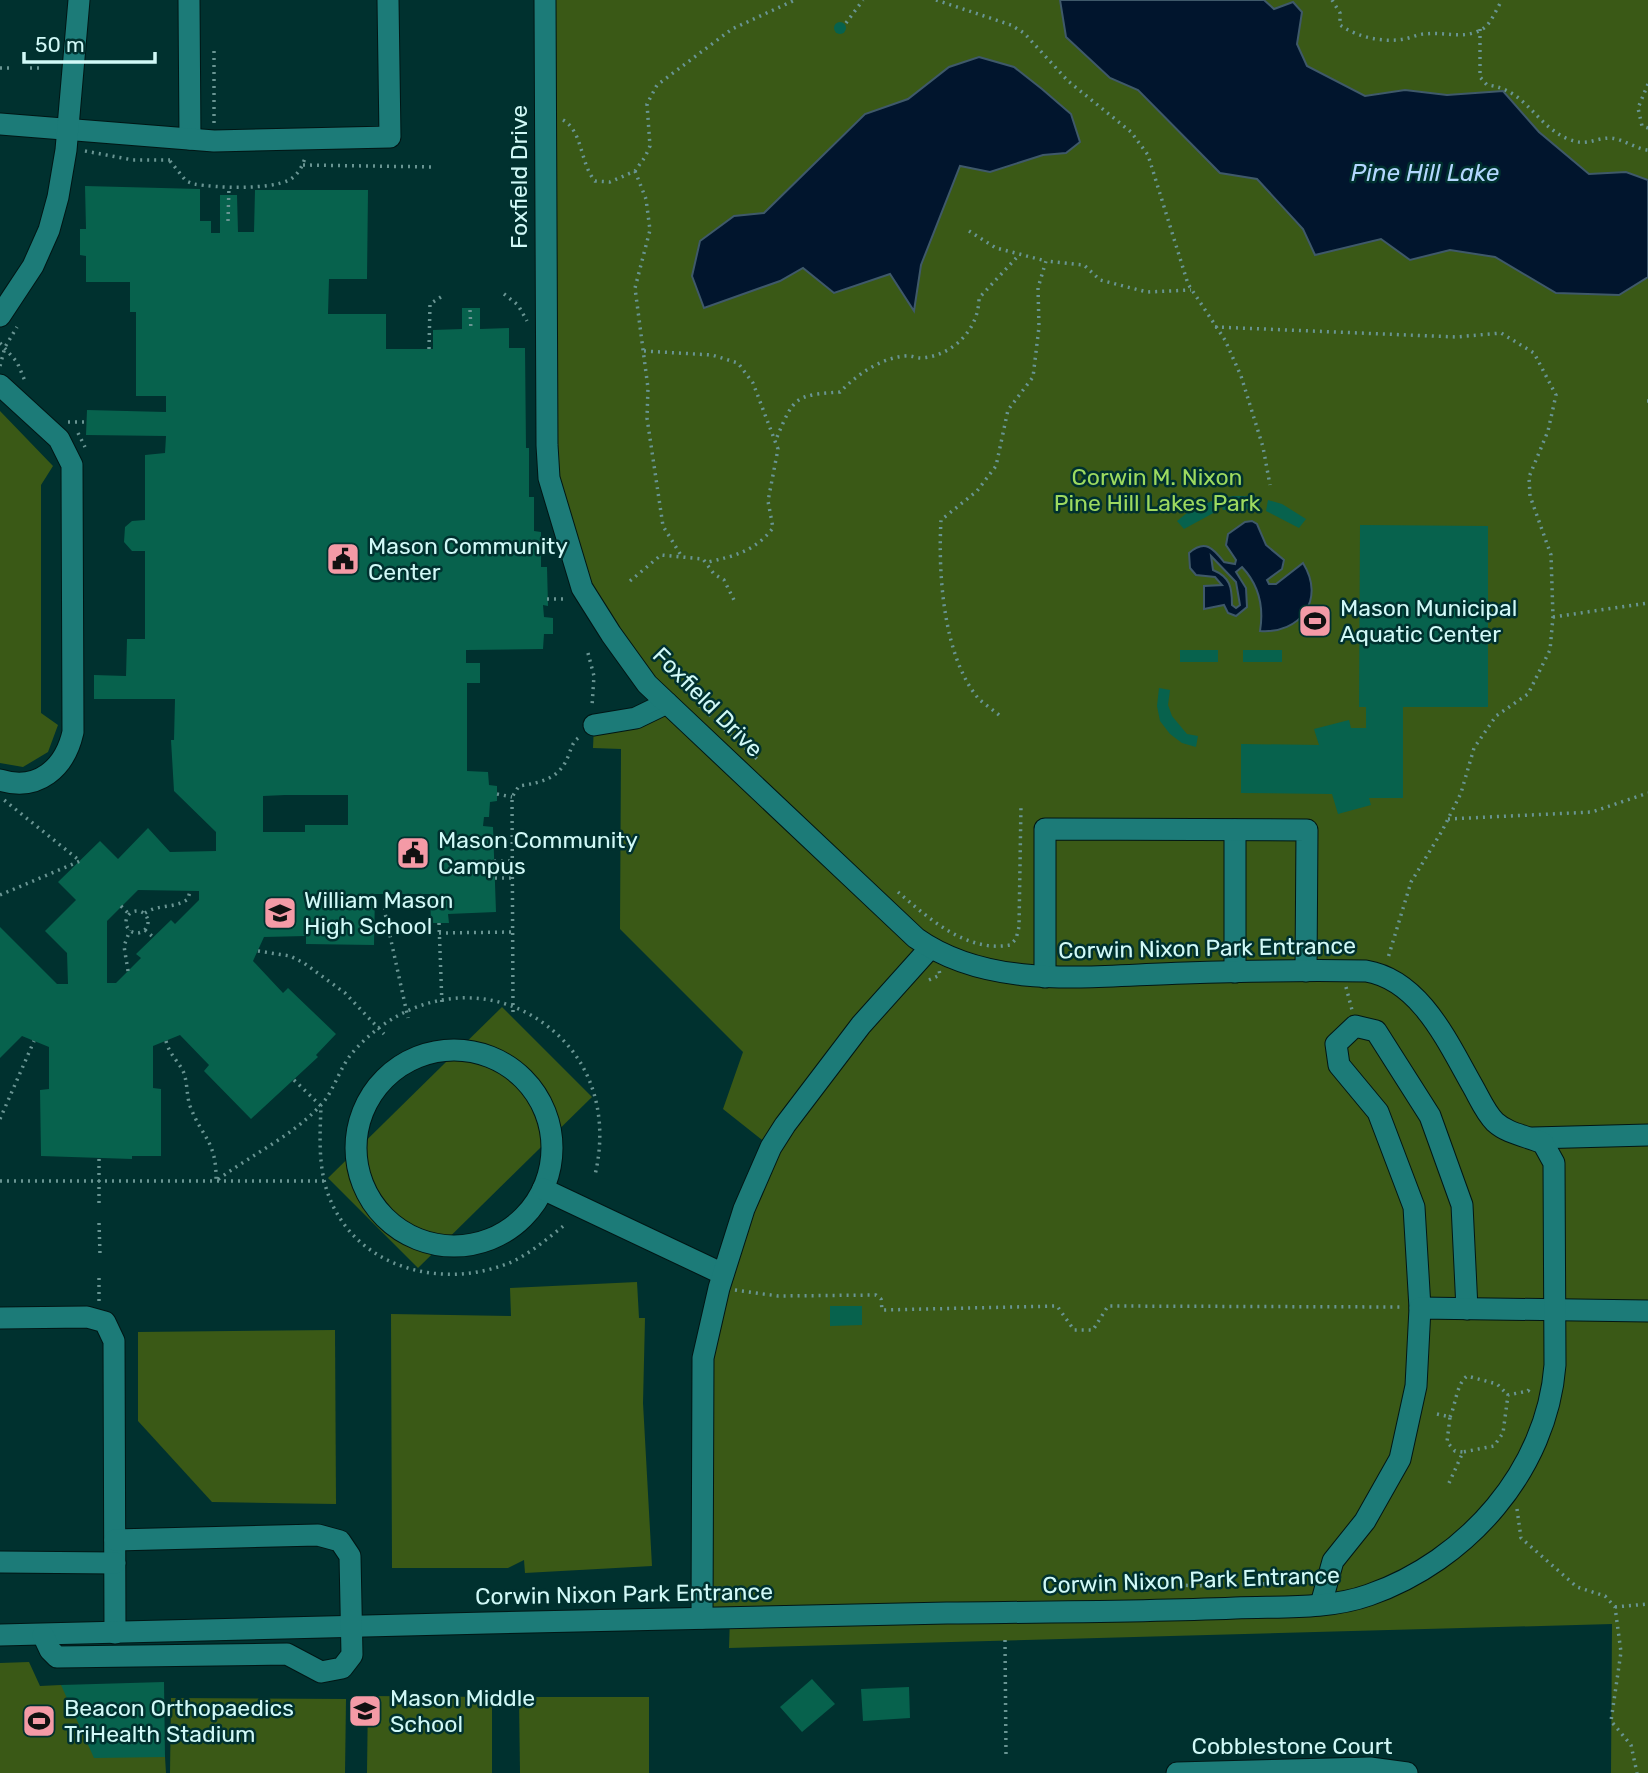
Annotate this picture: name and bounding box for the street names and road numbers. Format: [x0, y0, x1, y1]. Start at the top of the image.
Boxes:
street label: Foxfield Drive [505, 105, 533, 249]
street label: Foxfield Drive [647, 641, 769, 763]
street label: Corwin Nixon Park Entrance [1058, 931, 1356, 965]
street label: Corwin Nixon Park Entrance [1042, 1561, 1340, 1599]
street label: Corwin Nixon Park Entrance [475, 1577, 773, 1611]
street label: Cobblestone Court [1192, 1732, 1392, 1760]

